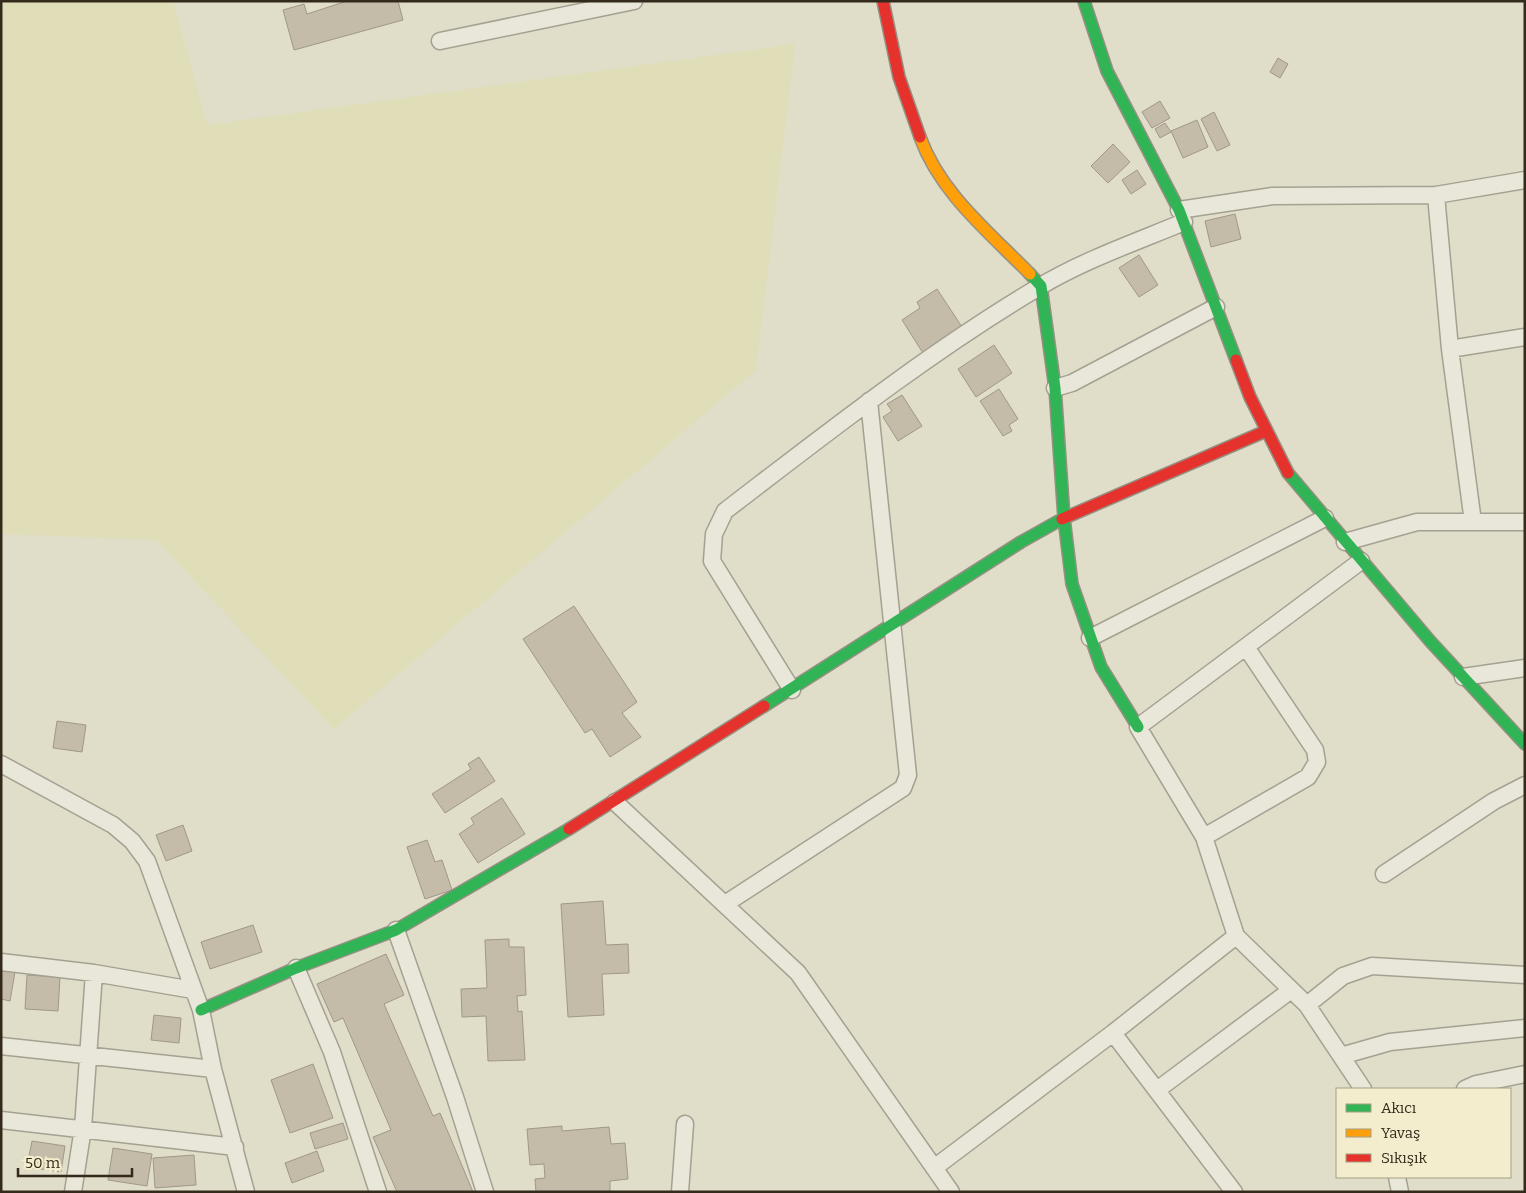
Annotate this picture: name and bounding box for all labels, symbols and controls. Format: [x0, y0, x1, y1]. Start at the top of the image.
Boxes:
legend [1336, 1088, 1511, 1178]
text: Akıcı [1381, 1099, 1417, 1117]
text: Yavaş [1381, 1124, 1420, 1142]
scale bar [18, 1146, 131, 1178]
text: Sıkışık [1381, 1149, 1428, 1167]
text: 50 m [25, 1154, 61, 1172]

